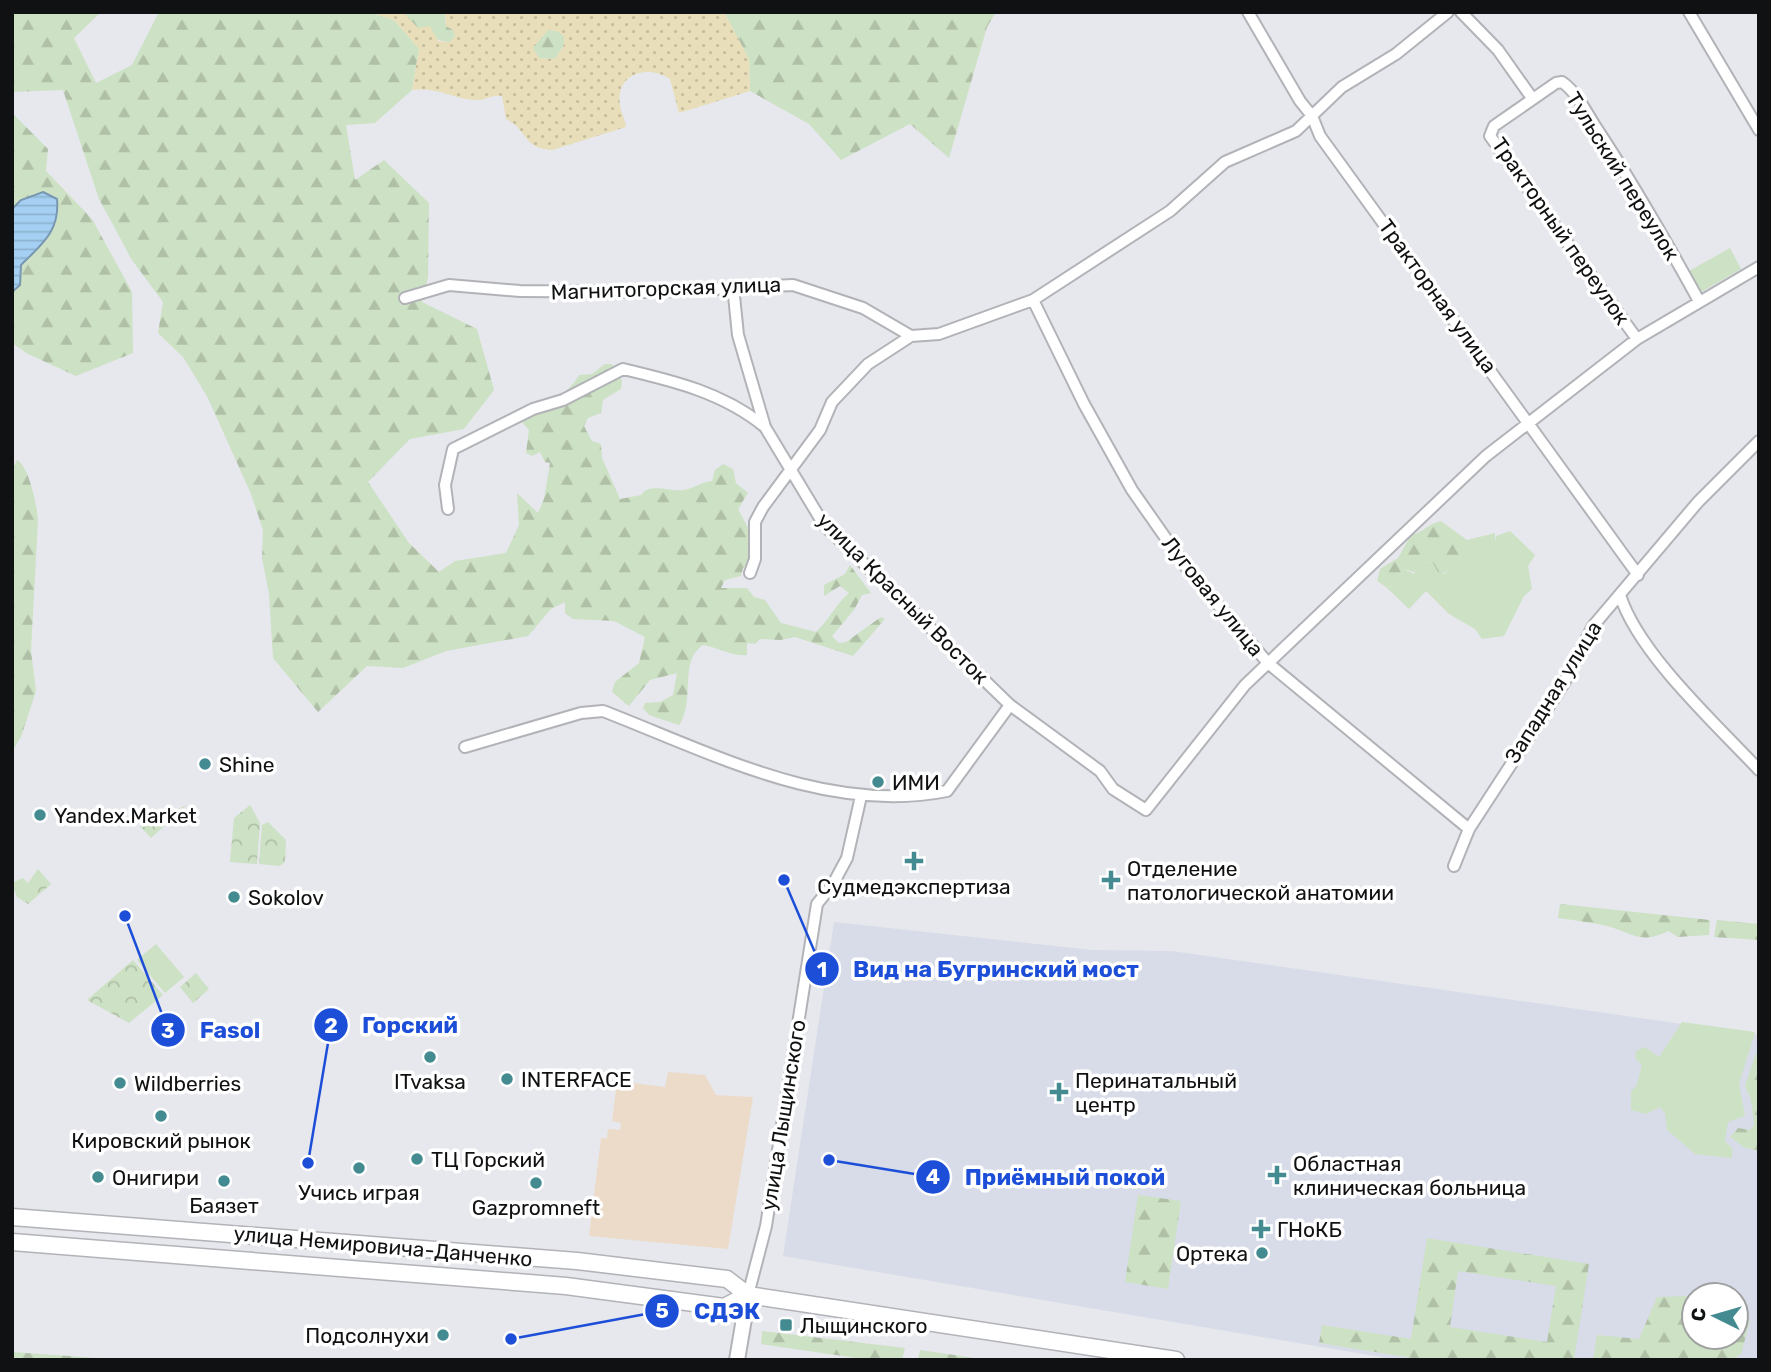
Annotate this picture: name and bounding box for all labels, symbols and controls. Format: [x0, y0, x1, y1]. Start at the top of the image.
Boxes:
street label: Тульский переулок [1561, 87, 1685, 265]
street label: Тракторный переулок [1487, 133, 1635, 329]
street label: Тракторная улица [1374, 214, 1502, 378]
street label: Магнитогорская улица [550, 271, 782, 305]
street label: улица Красный Восток [812, 507, 994, 689]
street label: Луговая улица [1157, 531, 1269, 661]
street label: Западная улица [1499, 616, 1607, 768]
place label: Shine [219, 752, 274, 777]
marker: Shine [197, 756, 213, 772]
place label: ИМИ [892, 770, 940, 795]
marker: ИМИ [870, 774, 886, 790]
place label: Yandex.Market [54, 803, 197, 828]
marker: Yandex.Market [32, 807, 48, 823]
marker: Судмедэкспертиза [904, 851, 924, 871]
place label: Отделение патологической анатомии [1127, 856, 1394, 905]
marker: Отделение патологической анатомии [1101, 870, 1121, 890]
place label: Судмедэкспертиза [817, 874, 1011, 899]
place label: Sokolov [248, 885, 324, 910]
marker: Sokolov [226, 889, 242, 905]
callout: Вид на Бугринский мост [804, 947, 1153, 991]
text: Вид на Бугринский мост [853, 955, 1139, 983]
text: 1 [817, 957, 827, 982]
callout: Горский [313, 1003, 472, 1047]
callout: Fasol [151, 1008, 275, 1052]
text: Горский [362, 1011, 458, 1039]
text: 2 [324, 1013, 338, 1038]
text: Fasol [200, 1016, 260, 1044]
text: 3 [161, 1018, 175, 1043]
street label: улица Лыщинского [756, 1018, 810, 1212]
marker: ITvaksa [422, 1049, 438, 1065]
place label: INTERFACE [521, 1067, 632, 1092]
place label: Перинатальный центр [1075, 1068, 1237, 1117]
place label: ITvaksa [394, 1069, 466, 1094]
place label: Wildberries [134, 1071, 241, 1096]
marker: INTERFACE [499, 1071, 515, 1087]
marker: Wildberries [112, 1075, 128, 1091]
marker: Перинатальный центр [1049, 1082, 1069, 1102]
marker: Кировский рынок [153, 1108, 169, 1124]
place label: Кировский рынок [71, 1128, 251, 1153]
place label: ТЦ Горский [431, 1147, 545, 1172]
marker: ТЦ Горский [409, 1151, 425, 1167]
place label: Областная клиническая больница [1293, 1151, 1526, 1200]
callout: Приёмный покой [916, 1155, 1179, 1199]
marker: Учись играя [351, 1160, 367, 1176]
text: Приёмный покой [965, 1163, 1165, 1191]
text: 4 [926, 1164, 940, 1189]
place label: Онигири [112, 1165, 199, 1190]
marker: Областная клиническая больница [1267, 1165, 1287, 1185]
marker: Онигири [90, 1169, 106, 1185]
marker: Баязет [216, 1173, 232, 1189]
marker: Gazpromneft [528, 1175, 544, 1191]
place label: Учись играя [298, 1180, 420, 1205]
place label: Баязет [189, 1193, 259, 1218]
place label: Gazpromneft [472, 1195, 600, 1220]
place label: ГНоКБ [1277, 1217, 1342, 1242]
marker: ГНоКБ [1251, 1219, 1271, 1239]
street label: улица Немировича-Данченко [232, 1220, 534, 1272]
place label: Ортека [1176, 1241, 1248, 1266]
marker: Ортека [1254, 1245, 1270, 1261]
north arrow [1680, 1281, 1750, 1351]
callout: СДЭК [645, 1289, 774, 1333]
text: СДЭК [694, 1297, 760, 1325]
text: 5 [655, 1298, 669, 1323]
text: С [1687, 1307, 1711, 1322]
place label: Лыщинского [800, 1313, 928, 1338]
marker: Лыщинского [778, 1317, 794, 1333]
place label: Подсолнухи [305, 1323, 429, 1348]
marker: Подсолнухи [435, 1327, 451, 1343]

